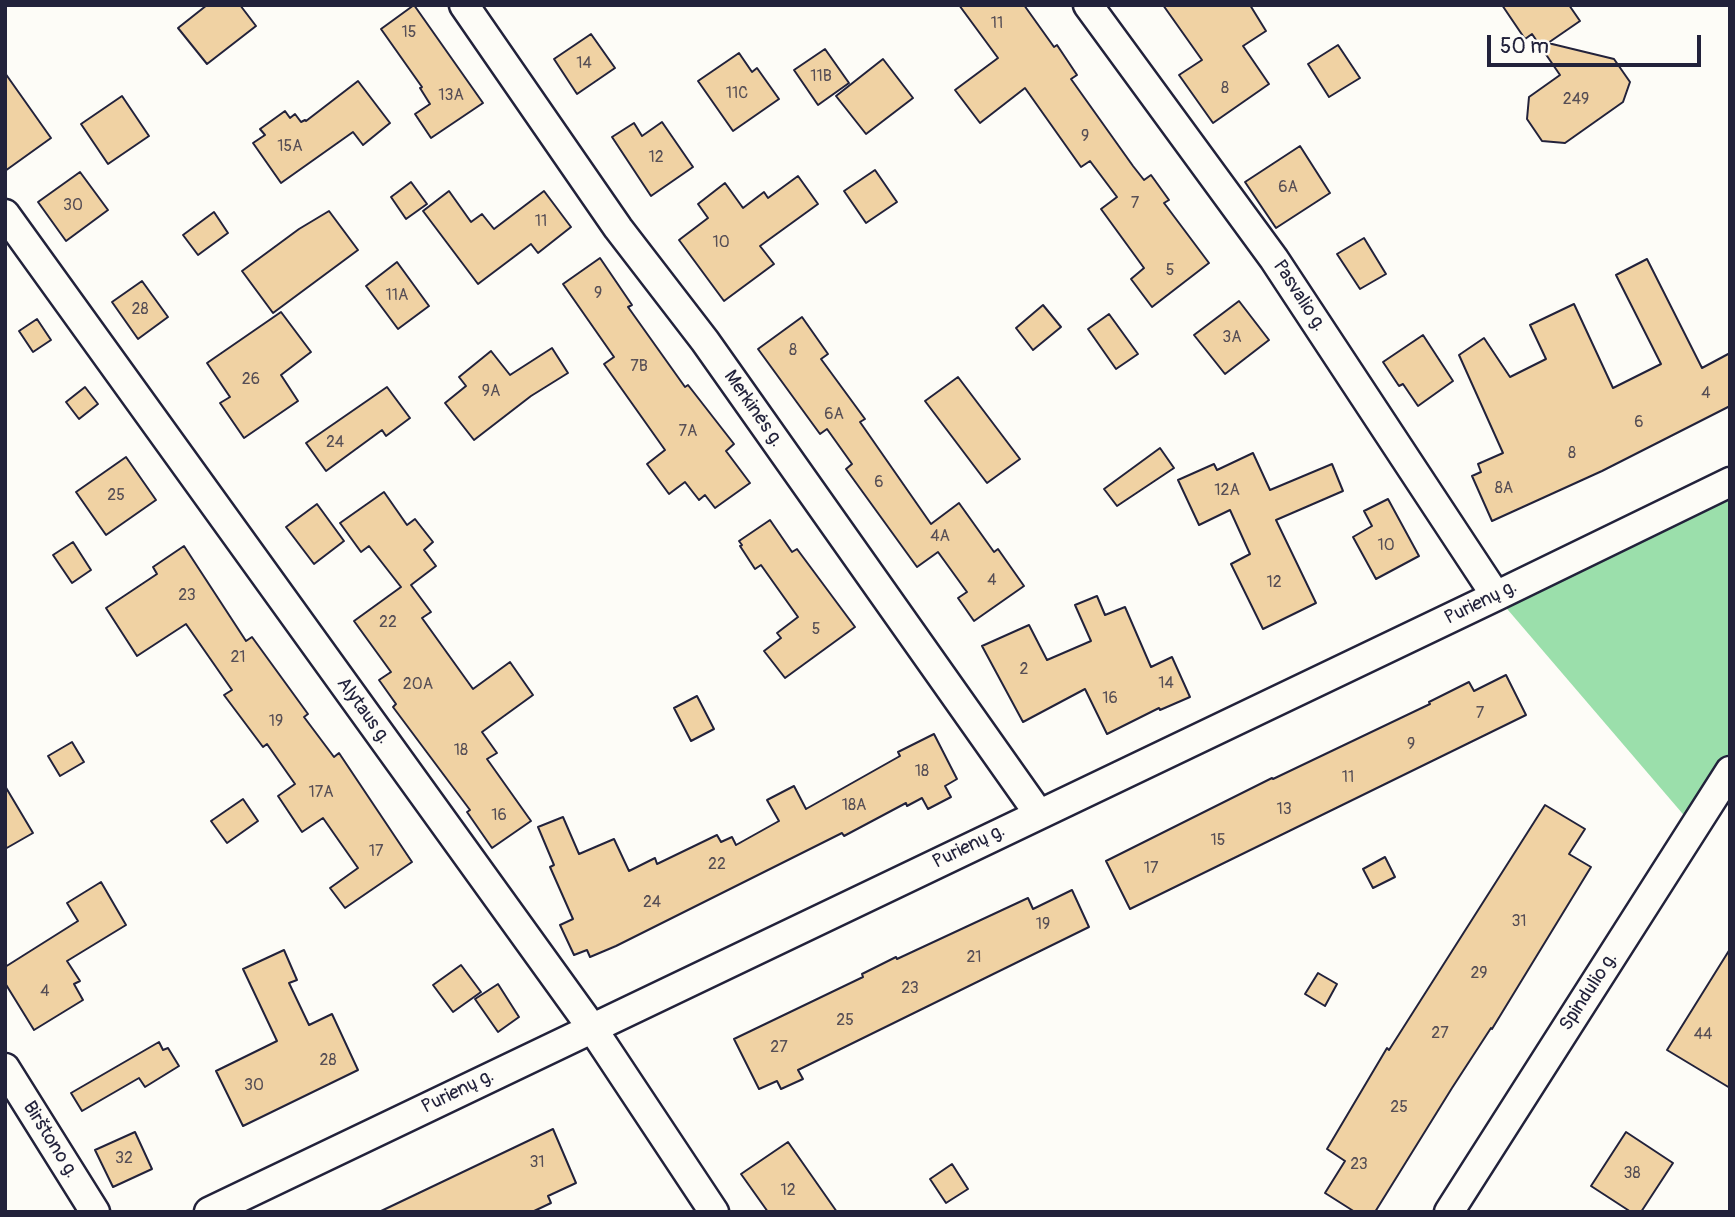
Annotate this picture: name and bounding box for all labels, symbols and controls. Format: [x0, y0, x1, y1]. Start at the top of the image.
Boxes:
house number: 11 [991, 14, 1003, 34]
scale bar [1490, 21, 1704, 65]
house number: 15 [402, 23, 416, 43]
text: 50 m [1500, 33, 1549, 60]
house number: 14 [576, 54, 592, 74]
house number: 11B [810, 67, 832, 87]
house number: 8 [1221, 79, 1229, 99]
house number: 11C [726, 84, 748, 104]
house number: 13A [438, 86, 464, 106]
house number: 249 [1563, 90, 1589, 110]
house number: 9 [1081, 127, 1089, 147]
house number: 15A [277, 137, 303, 157]
house number: 12 [648, 148, 664, 168]
house number: 6A [1278, 178, 1298, 198]
house number: 7 [1131, 194, 1139, 214]
house number: 30 [63, 196, 83, 216]
house number: 11 [535, 212, 547, 232]
house number: 10 [712, 233, 730, 253]
street label: Pasvalio g. [1268, 256, 1330, 336]
house number: 5 [1166, 261, 1174, 281]
house number: 9 [594, 284, 602, 304]
house number: 11A [386, 286, 408, 306]
house number: 28 [131, 300, 149, 320]
house number: 3A [1222, 328, 1242, 348]
house number: 8 [789, 341, 797, 361]
house number: 7B [630, 357, 648, 377]
street label: Merkinės g. [718, 366, 788, 452]
house number: 26 [242, 370, 260, 390]
house number: 9A [482, 382, 500, 402]
house number: 4 [1701, 384, 1711, 404]
house number: 6A [824, 405, 844, 425]
house number: 6 [1634, 413, 1644, 433]
house number: 7A [679, 422, 697, 442]
house number: 24 [326, 433, 344, 453]
house number: 8 [1568, 444, 1576, 464]
house number: 6 [874, 473, 884, 493]
house number: 8A [1495, 479, 1513, 499]
house number: 12A [1214, 481, 1240, 501]
house number: 25 [107, 486, 125, 506]
house number: 4A [930, 527, 950, 547]
house number: 10 [1377, 536, 1395, 556]
house number: 4 [987, 571, 997, 591]
house number: 12 [1266, 573, 1282, 593]
street label: Purienų g. [1441, 576, 1521, 630]
house number: 23 [178, 586, 196, 606]
house number: 22 [379, 613, 397, 633]
house number: 5 [812, 620, 820, 640]
house number: 21 [230, 648, 246, 668]
house number: 2 [1020, 660, 1028, 680]
street label: Alytaus g. [331, 673, 395, 749]
house number: 14 [1158, 674, 1174, 694]
house number: 20A [403, 675, 433, 695]
house number: 16 [1102, 689, 1118, 709]
house number: 7 [1476, 704, 1484, 724]
house number: 19 [269, 712, 283, 732]
house number: 9 [1407, 735, 1415, 755]
house number: 18 [454, 741, 468, 761]
house number: 18 [915, 762, 929, 782]
house number: 11 [1342, 768, 1354, 788]
house number: 17A [308, 783, 334, 803]
house number: 18A [842, 796, 866, 816]
house number: 13 [1276, 800, 1292, 820]
house number: 16 [491, 806, 507, 826]
street label: Purienų g. [929, 820, 1009, 874]
house number: 15 [1211, 831, 1225, 851]
house number: 17 [369, 842, 383, 862]
house number: 22 [708, 855, 726, 875]
house number: 17 [1144, 859, 1158, 879]
house number: 24 [643, 893, 661, 913]
house number: 31 [1511, 912, 1527, 932]
house number: 19 [1036, 915, 1050, 935]
house number: 21 [966, 948, 982, 968]
street label: Spindulio g. [1555, 949, 1623, 1035]
house number: 29 [1470, 964, 1488, 984]
house number: 23 [901, 979, 919, 999]
house number: 4 [40, 982, 50, 1002]
house number: 25 [836, 1011, 854, 1031]
house number: 27 [1431, 1024, 1449, 1044]
house number: 44 [1694, 1025, 1712, 1045]
house number: 27 [770, 1038, 788, 1058]
house number: 28 [319, 1051, 337, 1071]
street label: Purienų g. [418, 1065, 498, 1119]
house number: 30 [244, 1076, 264, 1096]
street label: Birštono g. [17, 1097, 83, 1183]
house number: 25 [1390, 1098, 1408, 1118]
house number: 32 [115, 1149, 133, 1169]
house number: 31 [529, 1153, 545, 1173]
house number: 23 [1350, 1155, 1368, 1175]
house number: 38 [1624, 1164, 1640, 1184]
house number: 12 [780, 1181, 796, 1201]

